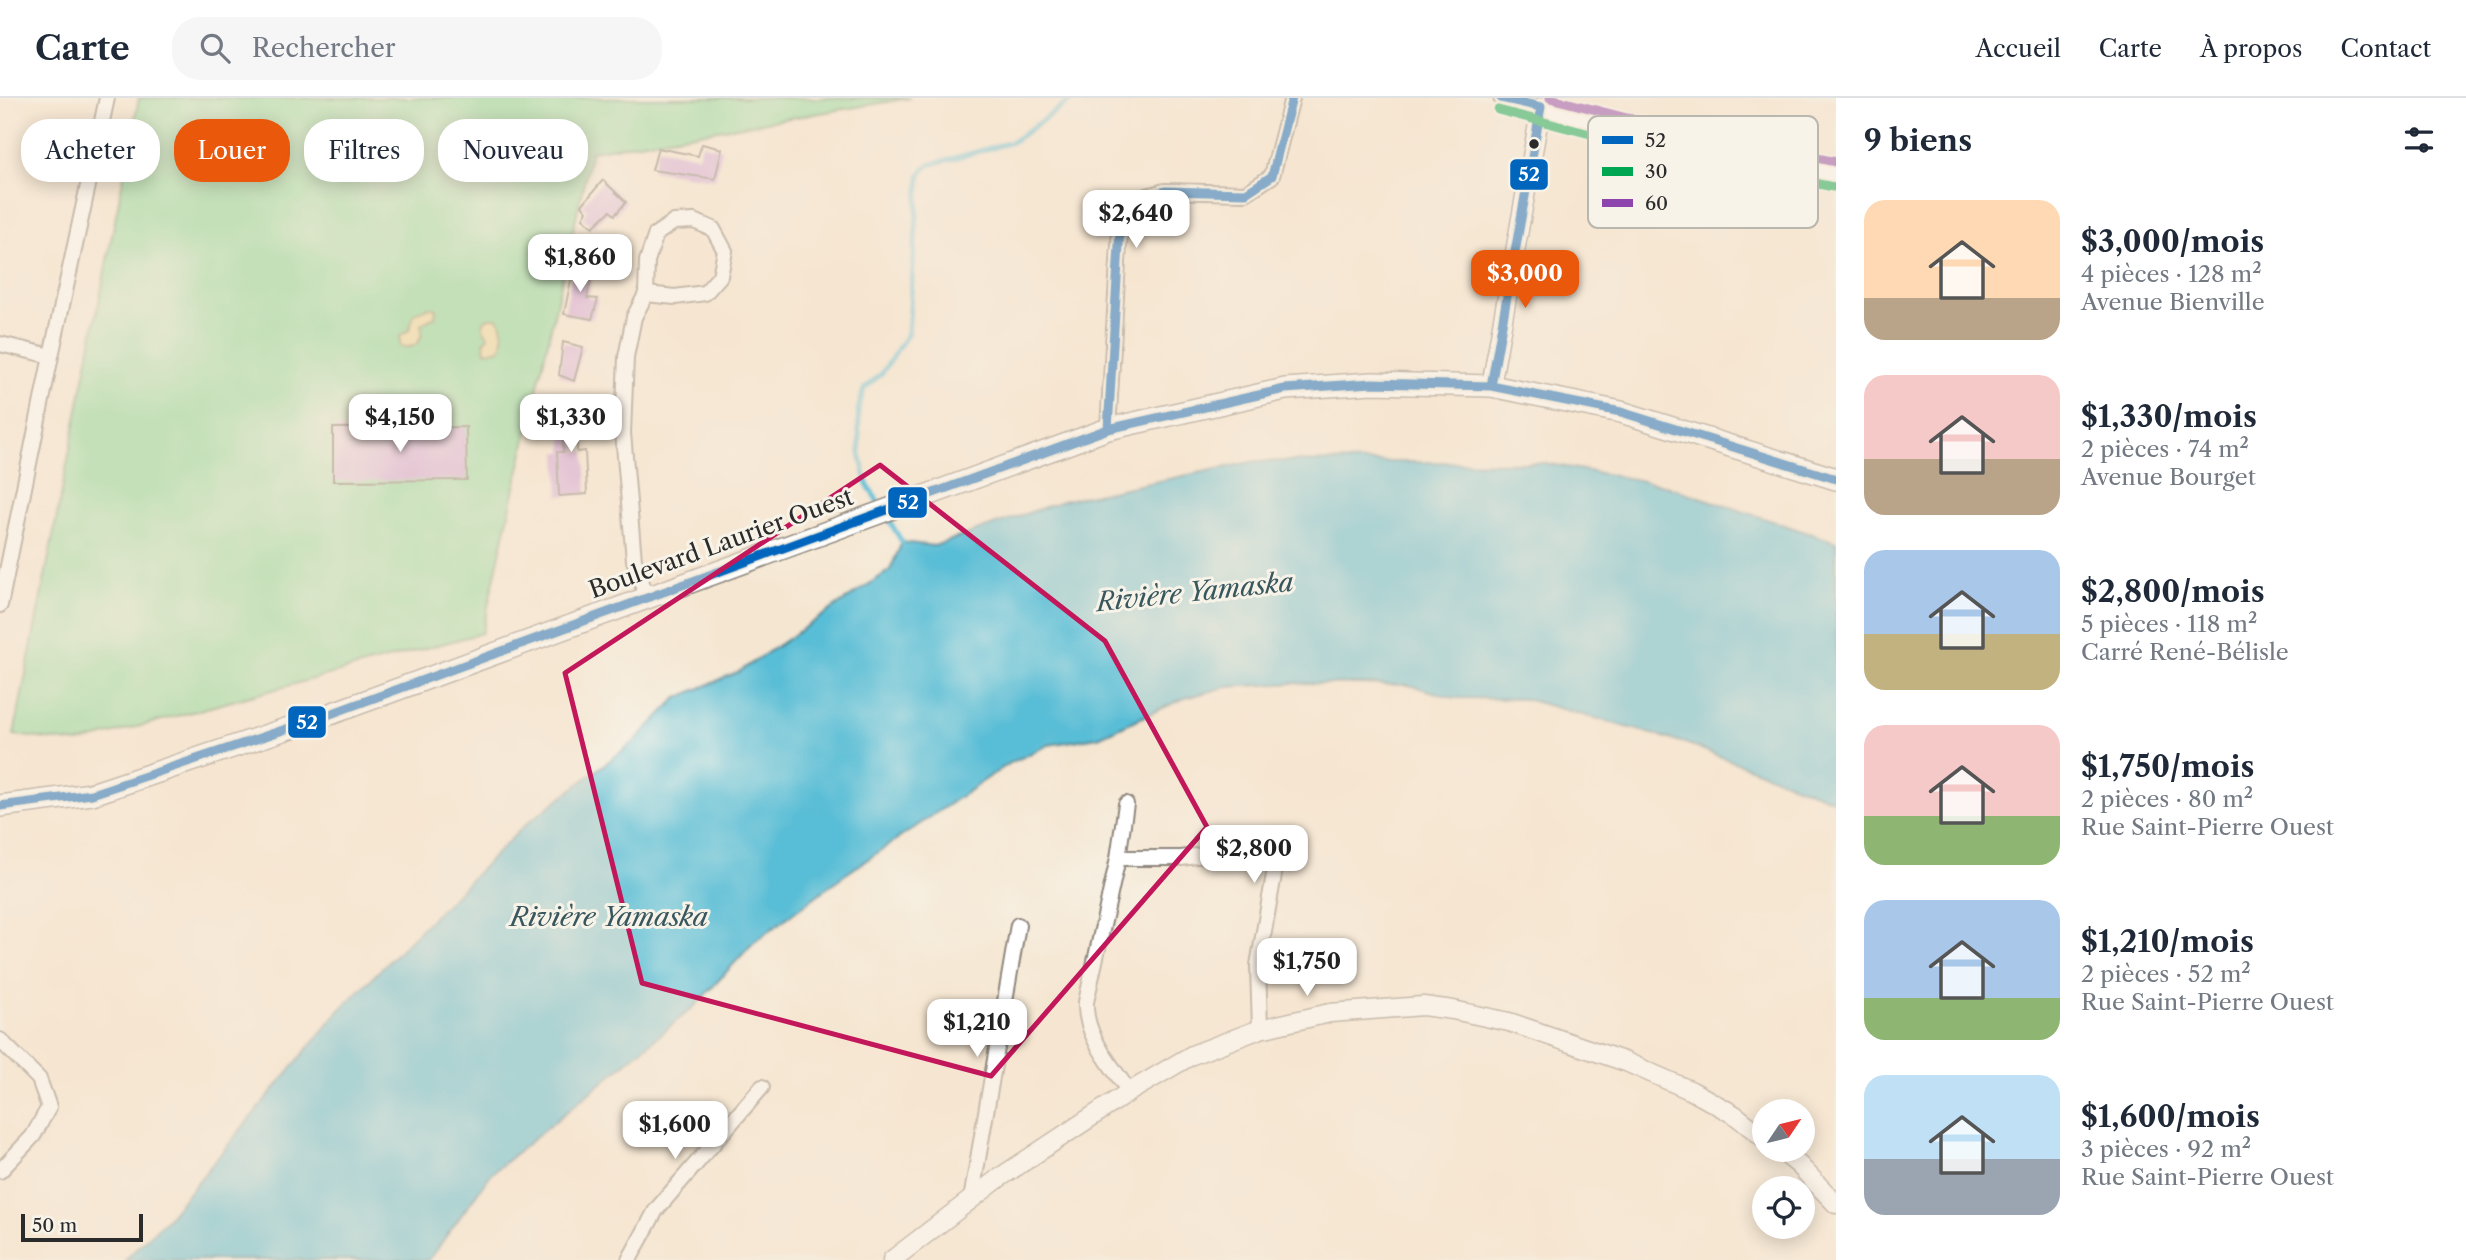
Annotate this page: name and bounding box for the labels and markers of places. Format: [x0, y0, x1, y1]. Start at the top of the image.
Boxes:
unlabelled marker [1527, 137, 1541, 151]
pin: $2,640 [1079, 190, 1193, 250]
pin: $1,860 [523, 234, 637, 294]
pin: $3,000 [1468, 250, 1582, 310]
pin: $4,150 [343, 394, 457, 454]
pin: $1,330 [514, 394, 628, 454]
pin: $2,800 [1197, 826, 1311, 885]
pin: $1,750 [1250, 939, 1364, 998]
pin: $1,210 [920, 1000, 1034, 1059]
pin: $1,600 [618, 1102, 732, 1161]

